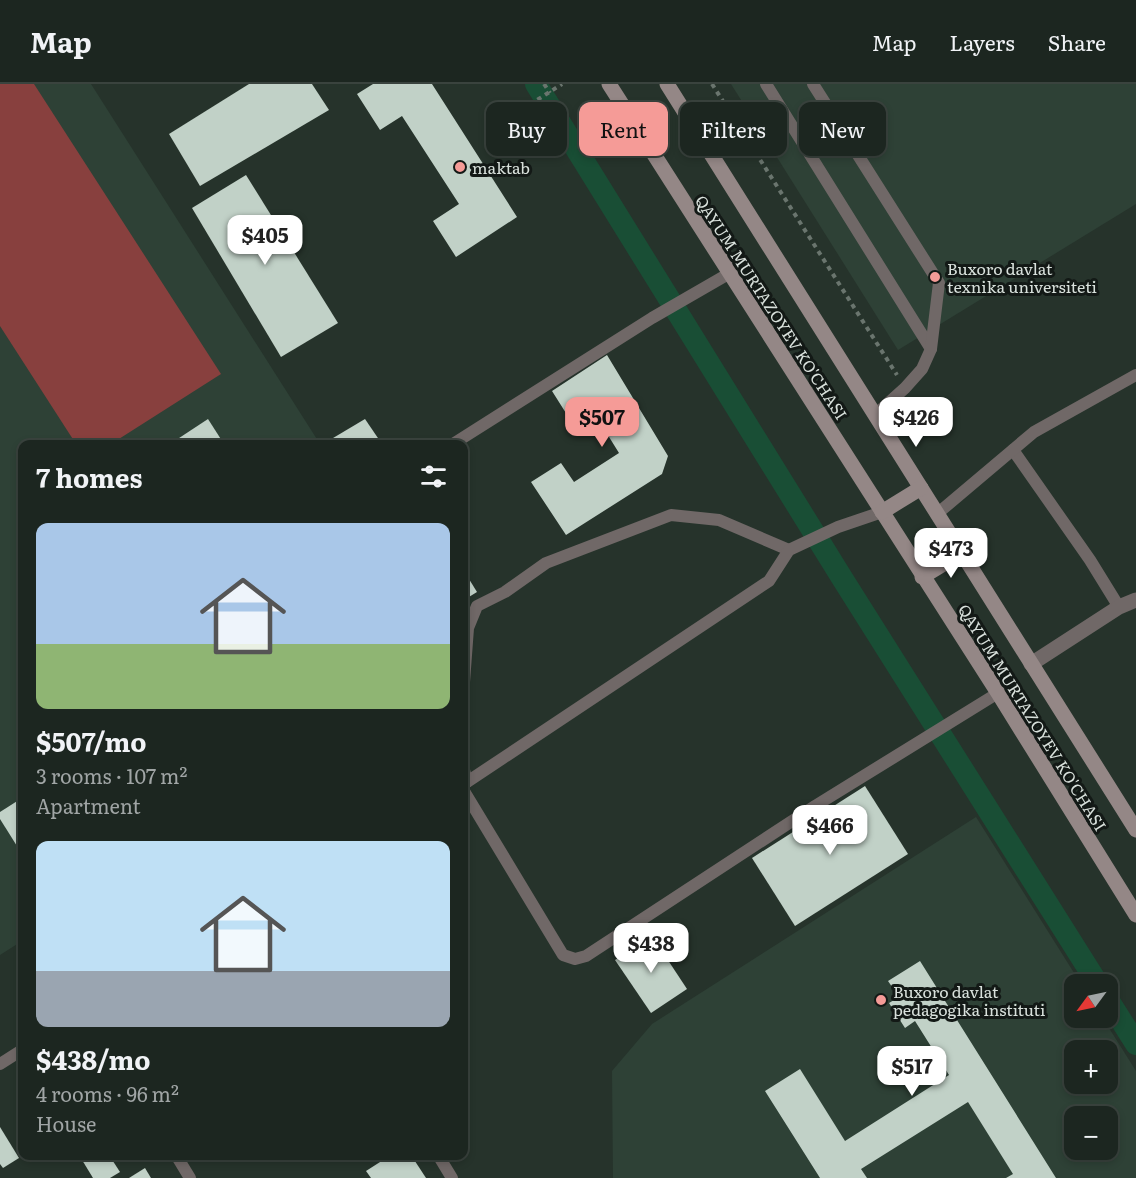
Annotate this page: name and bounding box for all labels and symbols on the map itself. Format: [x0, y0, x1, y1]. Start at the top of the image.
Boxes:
place label: maktab [472, 155, 530, 179]
marker: maktab [453, 160, 467, 174]
street label: QAYUM MURTAZOYEV KO'CHASI [690, 190, 854, 424]
pin: $405 [229, 215, 301, 266]
place label: Buxoro davlat texnika universiteti [947, 256, 1097, 298]
marker: Buxoro davlat texnika universiteti [928, 270, 942, 284]
pin: $507 [566, 397, 638, 448]
pin: $426 [880, 397, 952, 448]
pin: $473 [915, 528, 987, 579]
street label: QAYUM MURTAZOYEV KO'CHASI [953, 599, 1113, 835]
pin: $466 [794, 805, 866, 856]
pin: $438 [615, 923, 687, 974]
north arrow [1064, 974, 1118, 1028]
place label: Buxoro davlat pedagogika instituti [893, 979, 1045, 1021]
marker: Buxoro davlat pedagogika instituti [874, 993, 888, 1007]
pin: $517 [876, 1046, 948, 1097]

